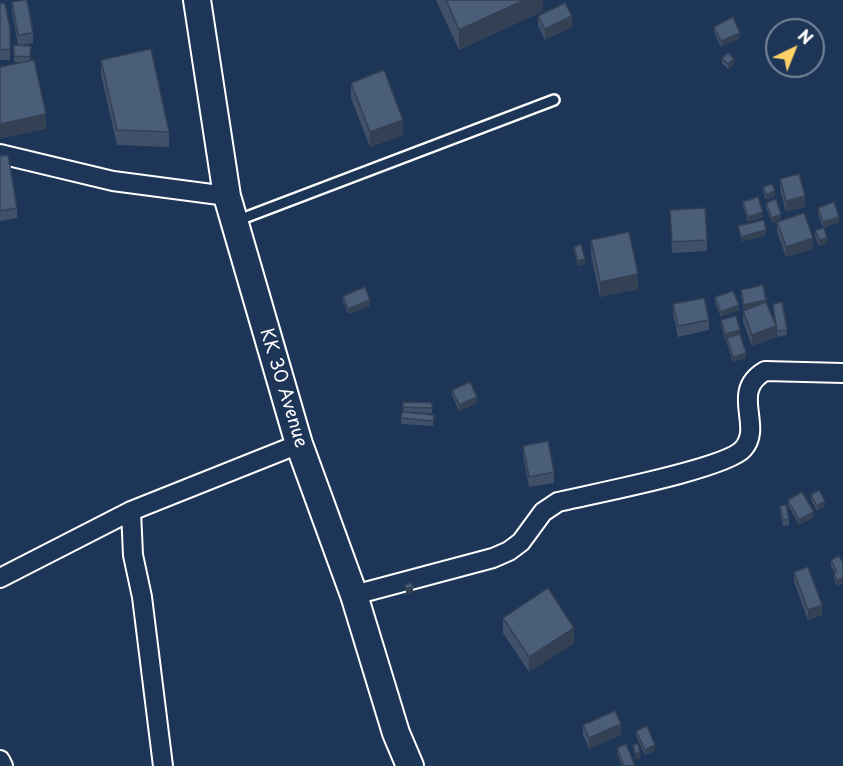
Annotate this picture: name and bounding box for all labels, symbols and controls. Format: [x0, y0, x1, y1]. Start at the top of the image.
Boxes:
north arrow [765, 18, 825, 78]
text: N [793, 23, 819, 49]
street label: KK 30 Avenue [255, 326, 311, 450]

